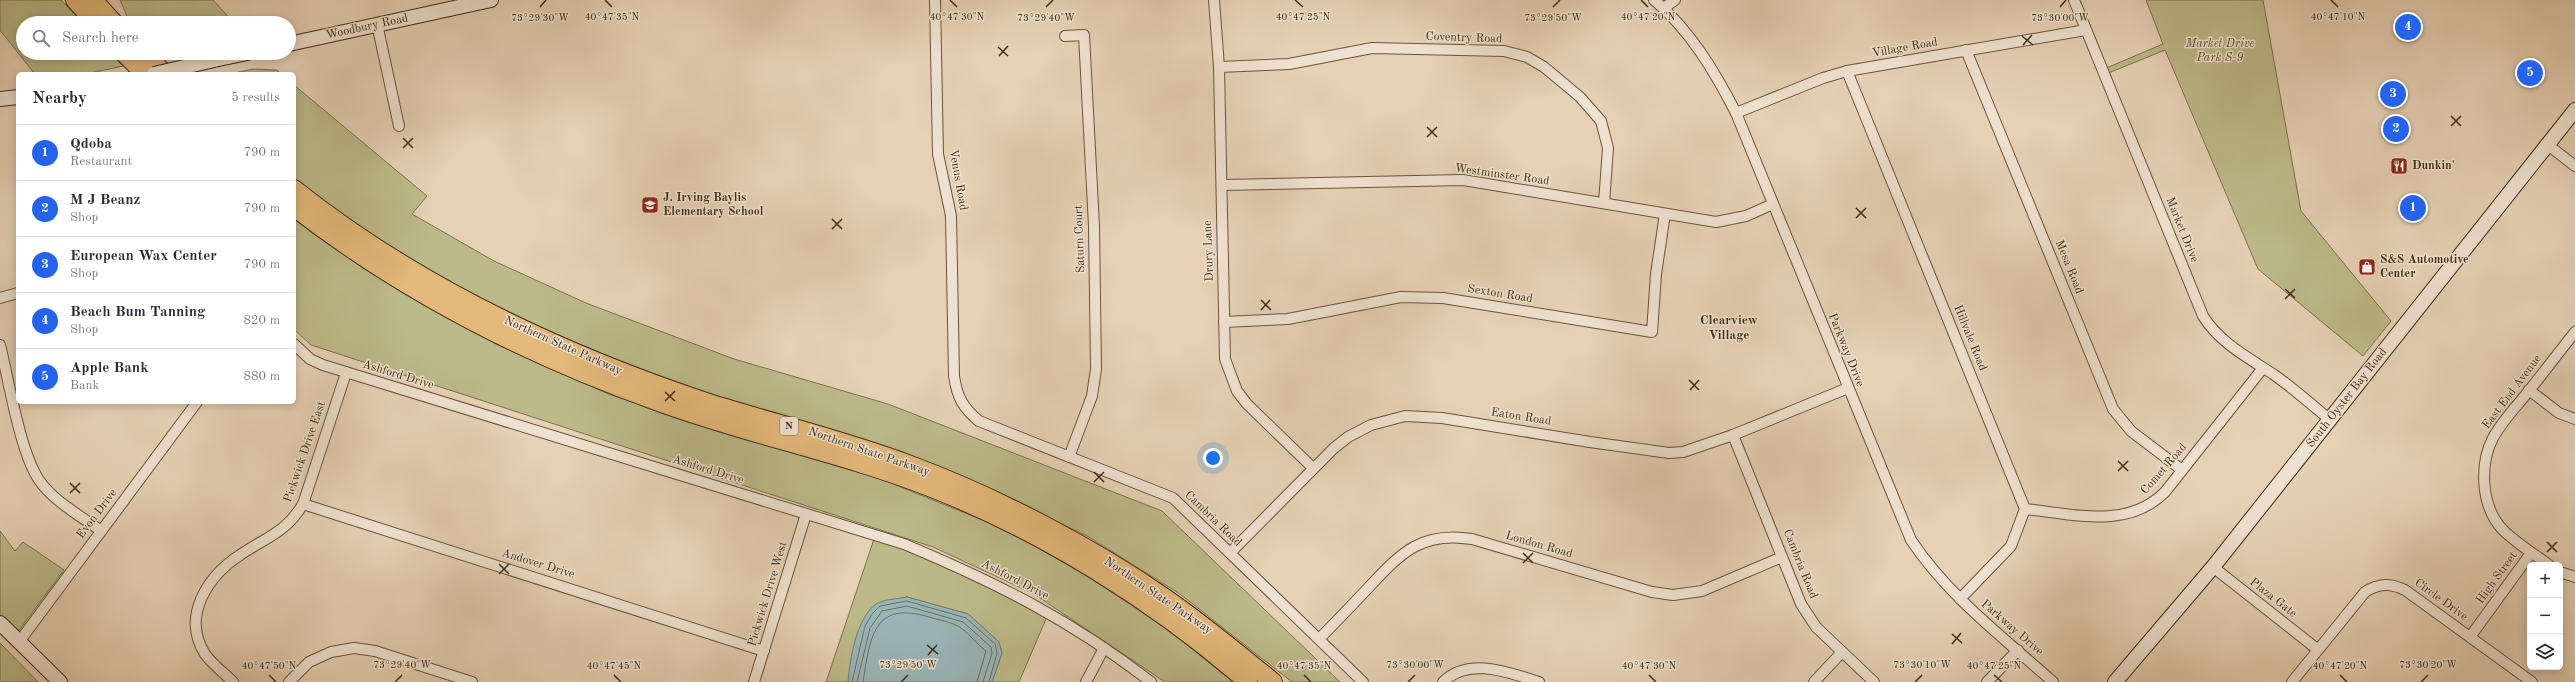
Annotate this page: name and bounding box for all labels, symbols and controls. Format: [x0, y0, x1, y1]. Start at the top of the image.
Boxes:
street label: Woodbury Road [325, 12, 409, 42]
text: 40°47'35"N [585, 12, 640, 22]
text: 40°47'30"N [930, 12, 985, 22]
text: 40°47'25"N [1276, 12, 1331, 22]
text: 40°47'20"N [1621, 12, 1676, 22]
text: 40°47'10"N [2311, 12, 2366, 22]
pin: 4 [2395, 12, 2421, 42]
text: 73°29'30"W [511, 13, 569, 23]
text: 73°29'40"W [1017, 13, 1075, 23]
text: 73°29'50"W [1524, 13, 1582, 23]
text: 73°30'00"W [2031, 13, 2089, 23]
search box [16, 16, 296, 60]
icon: search [30, 27, 52, 49]
text: Search here [62, 31, 139, 46]
street label: Coventry Road [1425, 31, 1503, 45]
street label: Village Road [1871, 36, 1939, 60]
park label: Market Drive Park S-9 [2184, 38, 2255, 64]
pin: 5 [2517, 58, 2543, 88]
pin: 3 [2380, 79, 2406, 109]
text: Nearby [32, 90, 87, 107]
text: 5 results [231, 91, 280, 104]
pin: 2 [2383, 114, 2409, 144]
text: Qdoba [70, 137, 112, 152]
text: 1 [41, 146, 49, 159]
text: 790 m [243, 146, 280, 159]
street label: Venus Road [947, 149, 969, 211]
text: Restaurant [70, 155, 132, 168]
restaurant icon: Dunkin' [2389, 156, 2409, 176]
place label: Dunkin' [2412, 160, 2455, 172]
street label: Westminster Road [1454, 162, 1550, 188]
place label: J. Irving Baylis Elementary School [663, 192, 764, 218]
text: M J Beanz [70, 193, 140, 208]
pin: 1 [2400, 193, 2426, 223]
school or university icon: J. Irving Baylis Elementary School [640, 195, 660, 215]
street label: Market Drive [2164, 196, 2201, 265]
text: 2 [41, 202, 49, 215]
text: 790 m [243, 202, 280, 215]
street label: Saturn Court [1073, 205, 1087, 273]
text: Shop [70, 211, 98, 224]
street label: Drury Lane [1202, 220, 1216, 282]
street label: Mesa Road [2053, 238, 2085, 296]
text: European Wax Center [70, 249, 217, 264]
place label: S&S Automotive Center [2380, 254, 2469, 280]
shop icon: S&S Automotive Center [2357, 257, 2377, 277]
text: 3 [41, 258, 49, 271]
text: 790 m [243, 258, 280, 271]
text: Shop [70, 267, 98, 280]
street label: Sexton Road [1466, 283, 1534, 305]
street label: Hillvale Road [1951, 303, 1989, 373]
text: Beach Bum Tanning [70, 305, 205, 320]
street label: Parkway Drive [1826, 312, 1866, 389]
text: 4 [41, 314, 49, 327]
text: 820 m [243, 314, 280, 327]
district label: Clearview Village [1700, 314, 1758, 342]
street label: Northern State Parkway [502, 315, 624, 378]
text: Shop [70, 323, 98, 336]
street label: South Oyster Bay Road [2305, 346, 2389, 450]
street label: East End Avenue [2480, 352, 2544, 431]
street label: Ashford Drive [361, 358, 436, 392]
text: Apple Bank [70, 361, 149, 376]
text: 5 [41, 370, 49, 383]
text: 880 m [243, 370, 280, 383]
text: Bank [70, 379, 99, 392]
street label: Pickwick Drive East [282, 400, 328, 504]
street label: Eaton Road [1490, 406, 1552, 428]
road number: N [780, 417, 798, 435]
street label: Northern State Parkway [807, 426, 932, 479]
street label: Comet Road [2139, 441, 2189, 497]
your location [1203, 448, 1223, 468]
street label: Ashford Drive [671, 453, 746, 487]
street label: Evon Drive [75, 487, 120, 541]
street label: Cambria Road [1182, 489, 1244, 549]
street label: Cambria Road [1781, 528, 1819, 600]
street label: London Road [1504, 530, 1574, 560]
street label: Pickwick Drive West [746, 540, 790, 648]
street label: Andover Drive [500, 547, 576, 581]
street label: High Street [2474, 550, 2520, 606]
street label: Northern State Parkway [1102, 555, 1215, 637]
street label: Ashford Drive [979, 558, 1051, 602]
map controls [2527, 562, 2563, 670]
button: + [2527, 562, 2563, 598]
street label: Plaza Gate [2247, 576, 2299, 620]
street label: Circle Drive [2412, 577, 2470, 623]
street label: Parkway Drive [1979, 598, 2046, 658]
button: − [2527, 598, 2563, 634]
button: layers [2527, 634, 2563, 670]
text: 73°29'40"W [373, 660, 431, 670]
text: 73°29'50"W [879, 660, 937, 670]
text: 73°30'00"W [1386, 660, 1444, 670]
text: 73°30'10"W [1893, 660, 1951, 670]
text: 73°30'20"W [2399, 660, 2457, 670]
text: 40°47'50"N [242, 661, 297, 671]
text: 40°47'45"N [587, 661, 642, 671]
text: 40°47'35"N [1277, 661, 1332, 671]
text: 40°47'30"N [1622, 661, 1677, 671]
text: 40°47'25"N [1967, 661, 2022, 671]
text: 40°47'20"N [2313, 661, 2368, 671]

